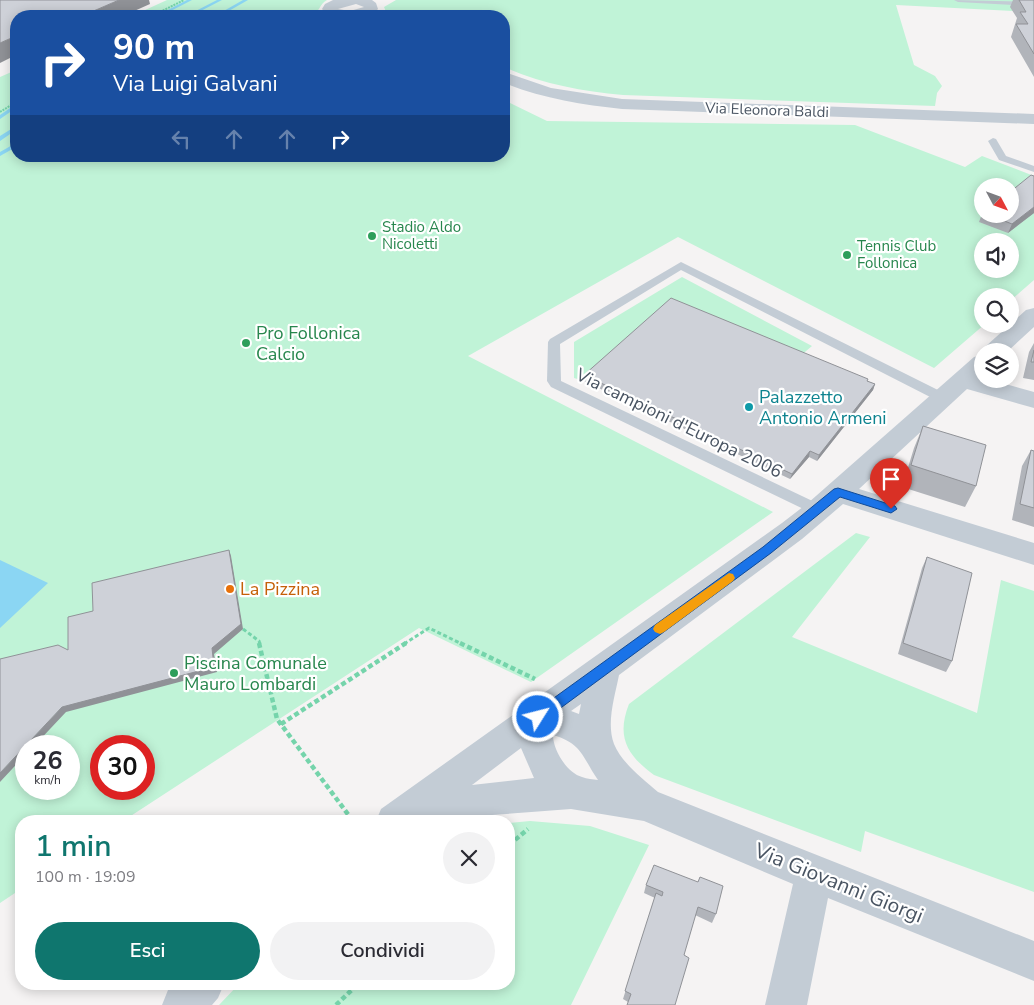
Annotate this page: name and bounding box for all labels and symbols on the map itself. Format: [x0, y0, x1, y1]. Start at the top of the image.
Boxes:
street label: Via Eleonora Baldi [704, 98, 829, 122]
north arrow [974, 178, 1019, 222]
place label: Stadio Aldo Nicoletti [382, 217, 461, 254]
marker: Stadio Aldo Nicoletti [366, 230, 378, 242]
place label: Tennis Club Follonica [857, 236, 936, 273]
marker: Tennis Club Follonica [841, 249, 853, 261]
place label: Pro Follonica Calcio [256, 321, 360, 366]
marker: Pro Follonica Calcio [240, 337, 252, 349]
street label: Via campioni d'Europa 2006 [571, 362, 786, 484]
place label: Palazzetto Antonio Armeni [759, 385, 887, 430]
marker: Palazzetto Antonio Armeni [743, 401, 755, 413]
pin [870, 458, 912, 509]
place label: La Pizzina [240, 577, 320, 601]
marker: La Pizzina [224, 583, 236, 595]
place label: Piscina Comunale Mauro Lombardi [184, 651, 327, 696]
marker: Piscina Comunale Mauro Lombardi [168, 667, 180, 679]
position arrow [511, 690, 563, 742]
speed limit sign: 30 [90, 735, 155, 800]
street label: Via Giovanni Giorgi [750, 836, 928, 930]

